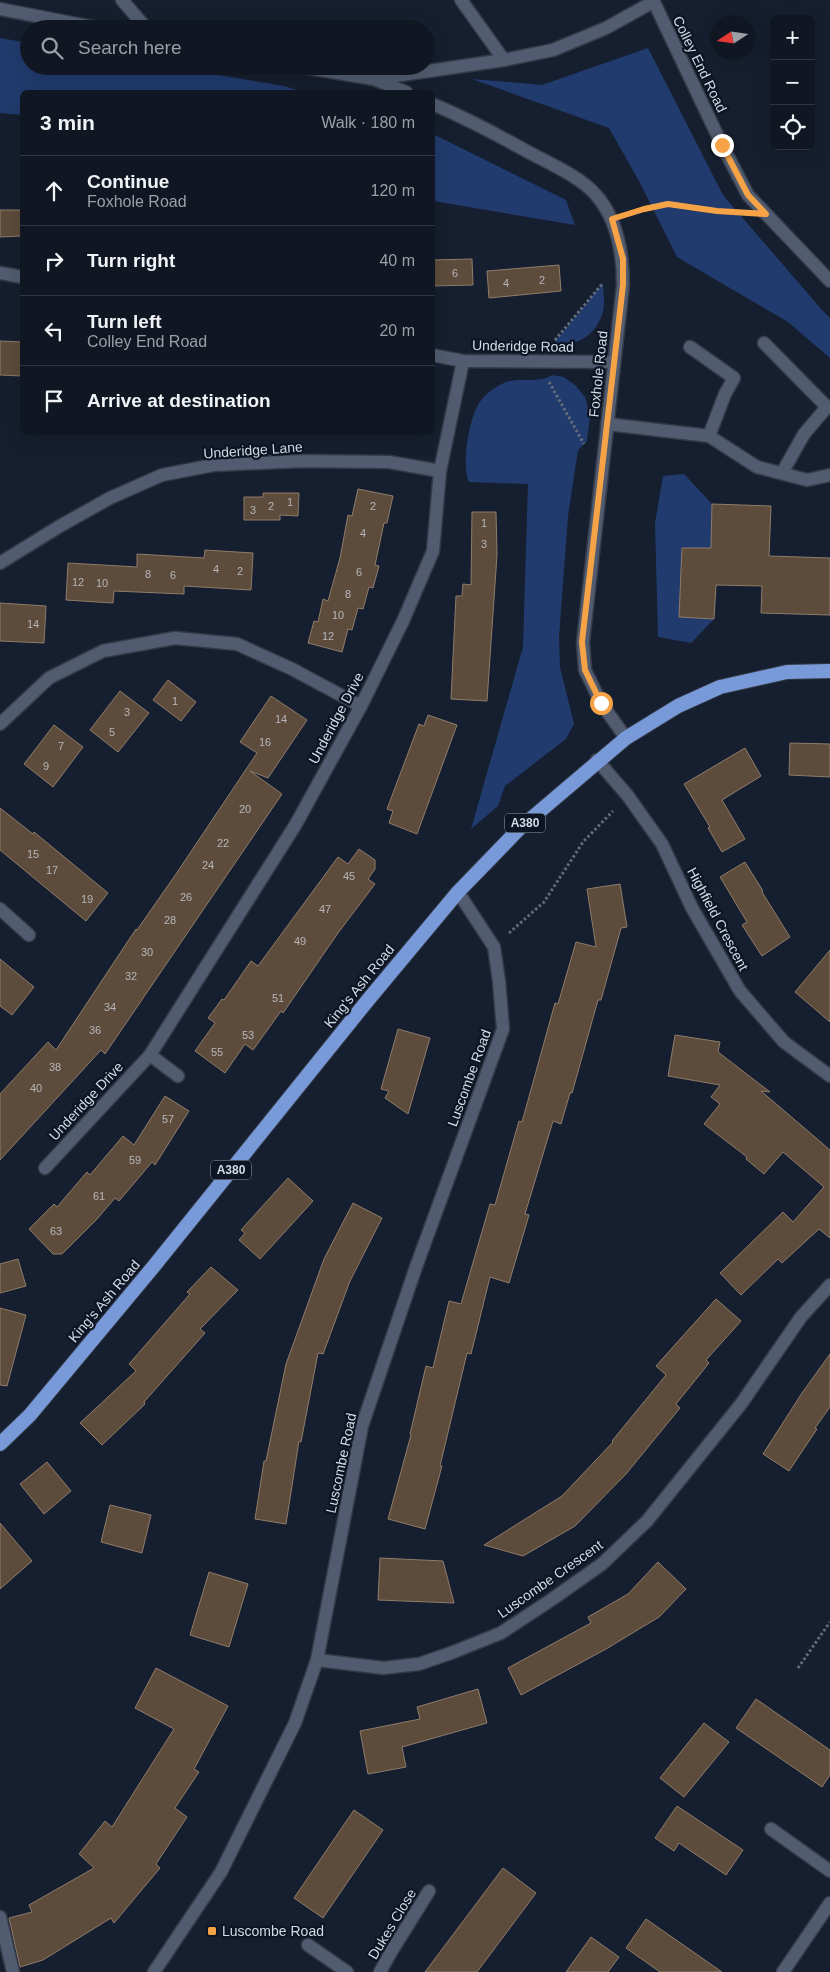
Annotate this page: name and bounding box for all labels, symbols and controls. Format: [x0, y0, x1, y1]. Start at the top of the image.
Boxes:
street label: Colley End Road [670, 13, 730, 115]
north arrow [710, 15, 755, 60]
map controls [770, 15, 815, 150]
button: + [770, 15, 815, 60]
search box [20, 20, 435, 75]
icon: search [38, 34, 66, 62]
text: Search here [78, 37, 182, 58]
button: − [770, 60, 815, 105]
button: locate [770, 105, 815, 150]
text: 3 min [40, 111, 95, 134]
text: Walk · 180 m [321, 114, 415, 131]
route end [711, 134, 734, 157]
text: Continue [87, 171, 169, 192]
icon: ahead [40, 177, 68, 205]
text: 120 m [371, 182, 415, 199]
text: Foxhole Road [87, 193, 187, 210]
icon: right [40, 247, 68, 275]
text: Turn right [87, 250, 175, 271]
text: 40 m [379, 252, 415, 269]
house number: 6 [452, 267, 458, 279]
house number: 2 [539, 274, 545, 286]
house number: 4 [503, 277, 509, 289]
text: Turn left [87, 311, 162, 332]
icon: left [40, 317, 68, 345]
text: 20 m [379, 322, 415, 339]
street label: Foxhole Road [585, 330, 611, 418]
text: Colley End Road [87, 333, 207, 350]
street label: Underidge Road [472, 337, 574, 355]
icon: arrive [40, 387, 68, 415]
text: Arrive at destination [87, 390, 271, 411]
street label: Underidge Lane [203, 439, 303, 461]
house number: 1 [287, 496, 293, 508]
house number: 2 [268, 500, 274, 512]
house number: 2 [370, 500, 376, 512]
house number: 3 [250, 504, 256, 516]
house number: 1 [481, 517, 487, 529]
house number: 4 [360, 527, 366, 539]
house number: 3 [481, 538, 487, 550]
house number: 4 [213, 563, 219, 575]
house number: 2 [237, 565, 243, 577]
house number: 6 [356, 566, 362, 578]
house number: 8 [145, 568, 151, 580]
house number: 6 [170, 569, 176, 581]
house number: 12 [72, 576, 84, 588]
house number: 10 [96, 577, 108, 589]
house number: 8 [345, 588, 351, 600]
house number: 10 [332, 609, 344, 621]
house number: 14 [27, 618, 39, 630]
house number: 12 [322, 630, 334, 642]
street label: Underidge Drive [305, 669, 367, 766]
route start [590, 692, 613, 715]
house number: 1 [172, 695, 178, 707]
house number: 3 [124, 706, 130, 718]
house number: 14 [275, 713, 287, 725]
house number: 5 [109, 726, 115, 738]
house number: 16 [259, 736, 271, 748]
house number: 7 [58, 740, 64, 752]
house number: 9 [43, 760, 49, 772]
house number: 20 [239, 803, 251, 815]
road number: A380 [505, 814, 545, 832]
house number: 22 [217, 837, 229, 849]
house number: 15 [27, 848, 39, 860]
house number: 24 [202, 859, 214, 871]
house number: 17 [46, 864, 58, 876]
street label: Highfield Crescent [684, 865, 752, 973]
house number: 45 [343, 870, 355, 882]
house number: 26 [180, 891, 192, 903]
house number: 19 [81, 893, 93, 905]
house number: 47 [319, 903, 331, 915]
house number: 28 [164, 914, 176, 926]
house number: 49 [294, 935, 306, 947]
street label: King's Ash Road [321, 941, 397, 1031]
house number: 30 [141, 946, 153, 958]
house number: 32 [125, 970, 137, 982]
house number: 51 [272, 992, 284, 1004]
house number: 34 [104, 1001, 116, 1013]
house number: 36 [89, 1024, 101, 1036]
street label: Luscombe Road [444, 1027, 494, 1129]
house number: 53 [242, 1029, 254, 1041]
house number: 55 [211, 1046, 223, 1058]
street label: Underidge Drive [46, 1058, 126, 1143]
house number: 38 [49, 1061, 61, 1073]
house number: 40 [30, 1082, 42, 1094]
house number: 57 [162, 1113, 174, 1125]
house number: 59 [129, 1154, 141, 1166]
road number: A380 [211, 1160, 251, 1180]
house number: 61 [93, 1190, 105, 1202]
house number: 63 [50, 1225, 62, 1237]
street label: King's Ash Road [65, 1257, 143, 1345]
street label: Luscombe Road [323, 1411, 359, 1515]
street label: Luscombe Crescent [494, 1537, 606, 1621]
street label: Dukes Close [365, 1886, 419, 1962]
place label: Luscombe Road [222, 1923, 324, 1939]
marker: Luscombe Road [206, 1925, 218, 1937]

